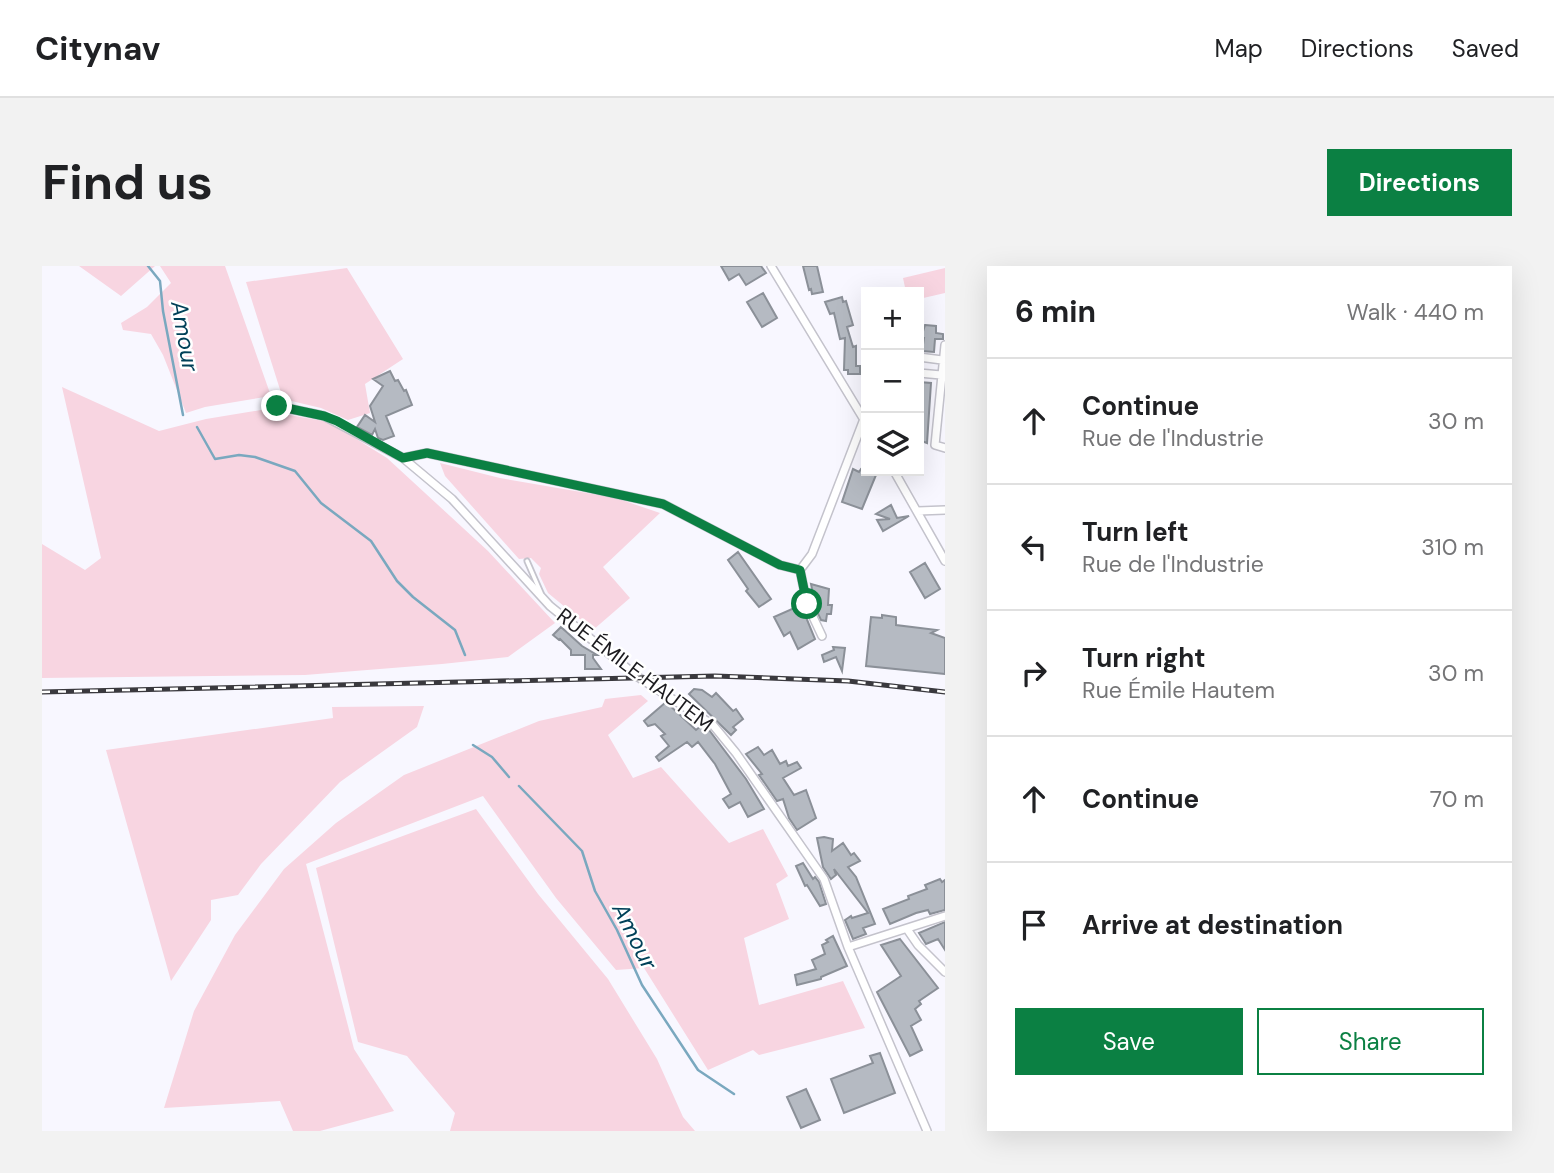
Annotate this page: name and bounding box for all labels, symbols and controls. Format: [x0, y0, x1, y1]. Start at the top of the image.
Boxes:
text: Citynav [35, 27, 160, 70]
text: Map [1215, 33, 1263, 64]
text: Directions [1301, 33, 1414, 64]
text: Saved [1452, 33, 1519, 64]
button: Directions [1327, 149, 1512, 216]
text: Find us [42, 150, 213, 214]
map controls [861, 287, 924, 476]
button: + [861, 287, 924, 350]
text: 6 min [1015, 292, 1096, 331]
water label: Amour [164, 297, 206, 375]
text: Walk · 440 m [1347, 297, 1484, 327]
button: − [861, 350, 924, 413]
text: Continue [1082, 389, 1199, 423]
route end [261, 390, 292, 421]
icon: ahead [1015, 402, 1053, 440]
text: 30 m [1428, 406, 1484, 436]
button: layers [861, 413, 924, 476]
text: Rue de l'Industrie [1082, 423, 1264, 453]
text: Turn left [1082, 515, 1189, 549]
icon: left [1015, 528, 1053, 566]
text: 310 m [1421, 532, 1484, 562]
text: Rue de l'Industrie [1082, 549, 1264, 579]
route start [791, 588, 822, 619]
street label: RUE ÉMILE HAUTEM [551, 602, 719, 738]
text: Turn right [1082, 641, 1206, 675]
icon: right [1015, 654, 1053, 692]
text: 30 m [1428, 658, 1484, 688]
text: Rue Émile Hautem [1082, 675, 1275, 705]
icon: ahead [1015, 780, 1053, 818]
text: Continue [1082, 782, 1199, 816]
text: 70 m [1430, 784, 1484, 814]
water label: Amour [605, 897, 665, 976]
icon: arrive [1015, 906, 1053, 944]
text: Arrive at destination [1082, 908, 1343, 942]
button: Save [1015, 1008, 1243, 1075]
button: Share [1257, 1008, 1484, 1075]

